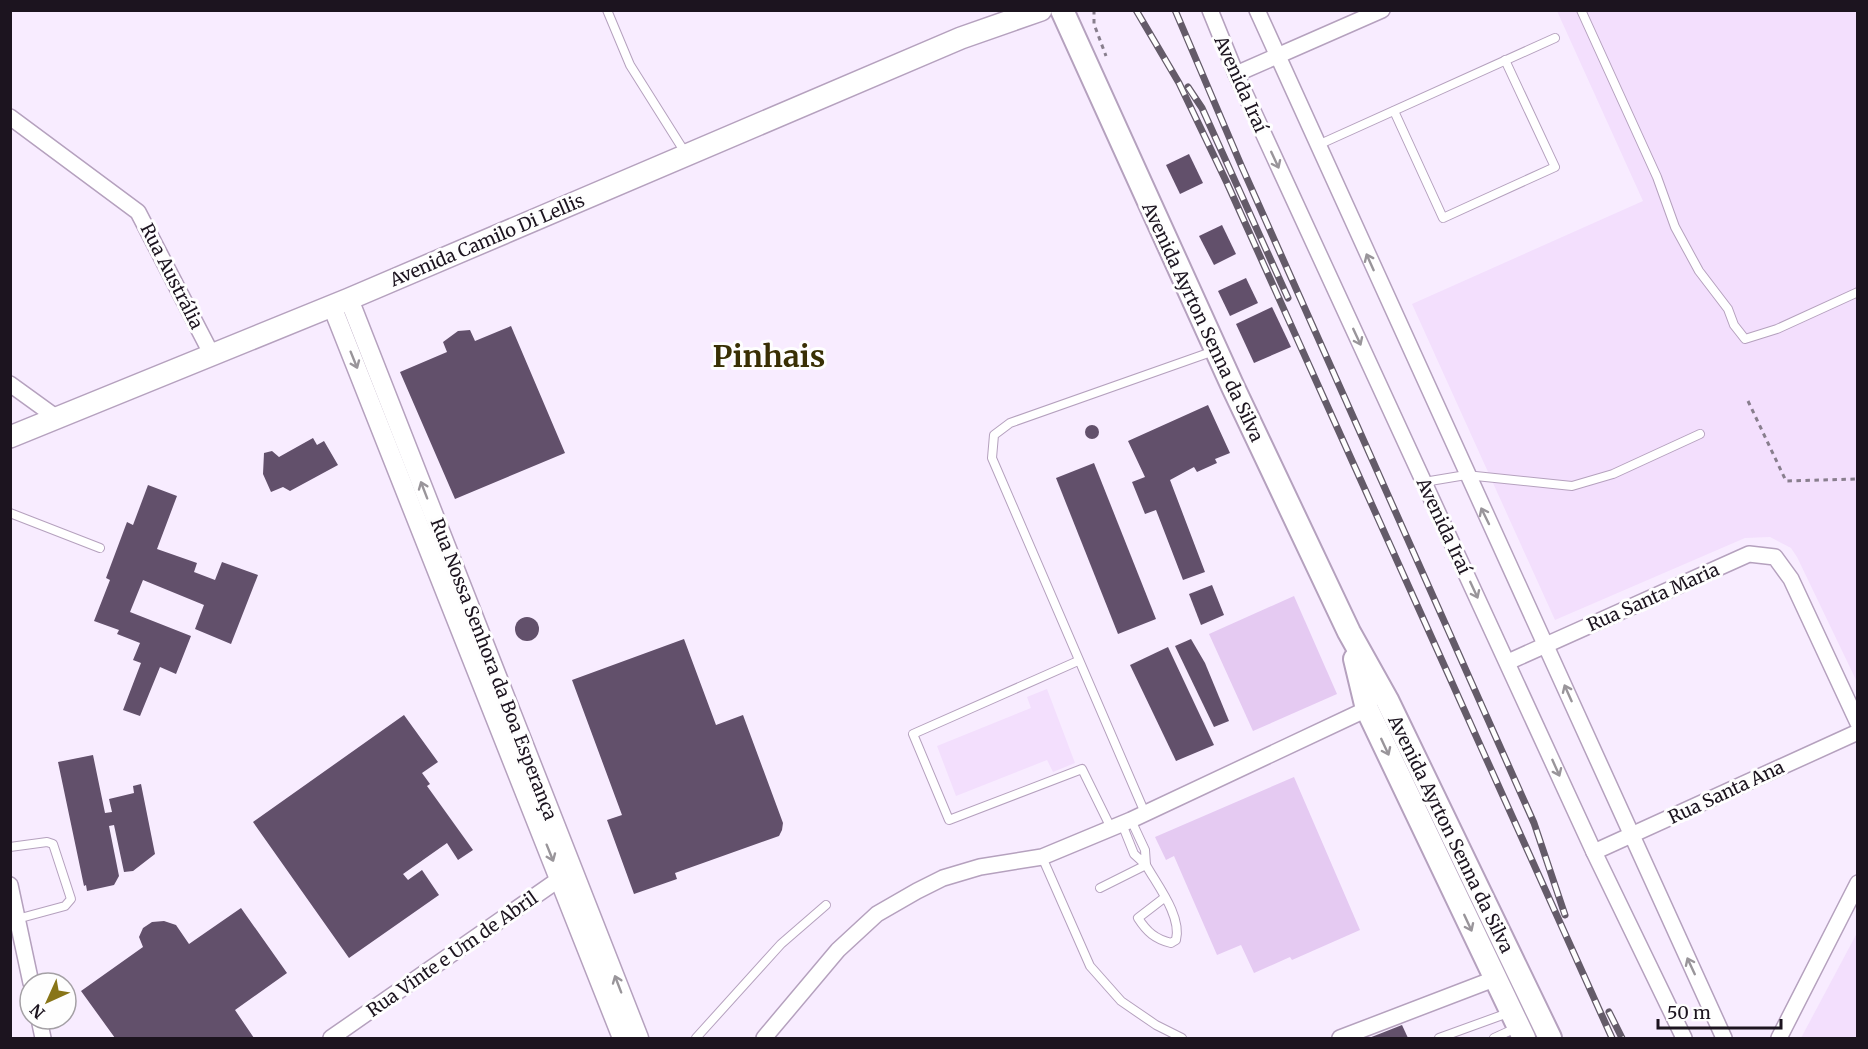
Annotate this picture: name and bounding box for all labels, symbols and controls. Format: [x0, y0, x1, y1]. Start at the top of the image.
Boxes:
street label: Avenida Iraí [1209, 31, 1273, 137]
one-way arrow [1270, 151, 1282, 169]
street label: Avenida Camilo Di Lellis [385, 188, 588, 292]
street label: Avenida Ayrton Senna da Silva [1137, 198, 1269, 446]
street label: Rua Austrália [135, 219, 209, 333]
one-way arrow [1364, 253, 1375, 272]
one-way arrow [1352, 328, 1363, 346]
district label: Pinhais [713, 337, 825, 375]
one-way arrow [349, 350, 360, 369]
street label: Avenida Iraí [1411, 473, 1477, 579]
one-way arrow [418, 481, 429, 499]
one-way arrow [1479, 507, 1491, 525]
street label: Rua Nossa Senhora da Boa Esperança [426, 515, 562, 824]
street label: Rua Santa Maria [1583, 557, 1723, 636]
one-way arrow [1469, 581, 1481, 599]
one-way arrow [1562, 684, 1573, 702]
street label: Avenida Ayrton Senna da Silva [1383, 711, 1519, 957]
one-way arrow [1379, 737, 1391, 755]
street label: Rua Santa Ana [1664, 755, 1788, 829]
one-way arrow [1550, 758, 1562, 776]
one-way arrow [545, 844, 556, 862]
street label: Rua Vinte e Um de Abril [362, 886, 542, 1022]
one-way arrow [1462, 914, 1474, 932]
one-way arrow [1685, 958, 1696, 976]
north arrow [18, 971, 78, 1031]
one-way arrow [612, 975, 623, 994]
scale bar [1658, 992, 1781, 1030]
text: N [26, 1000, 49, 1023]
text: 50 m [1667, 1001, 1711, 1024]

